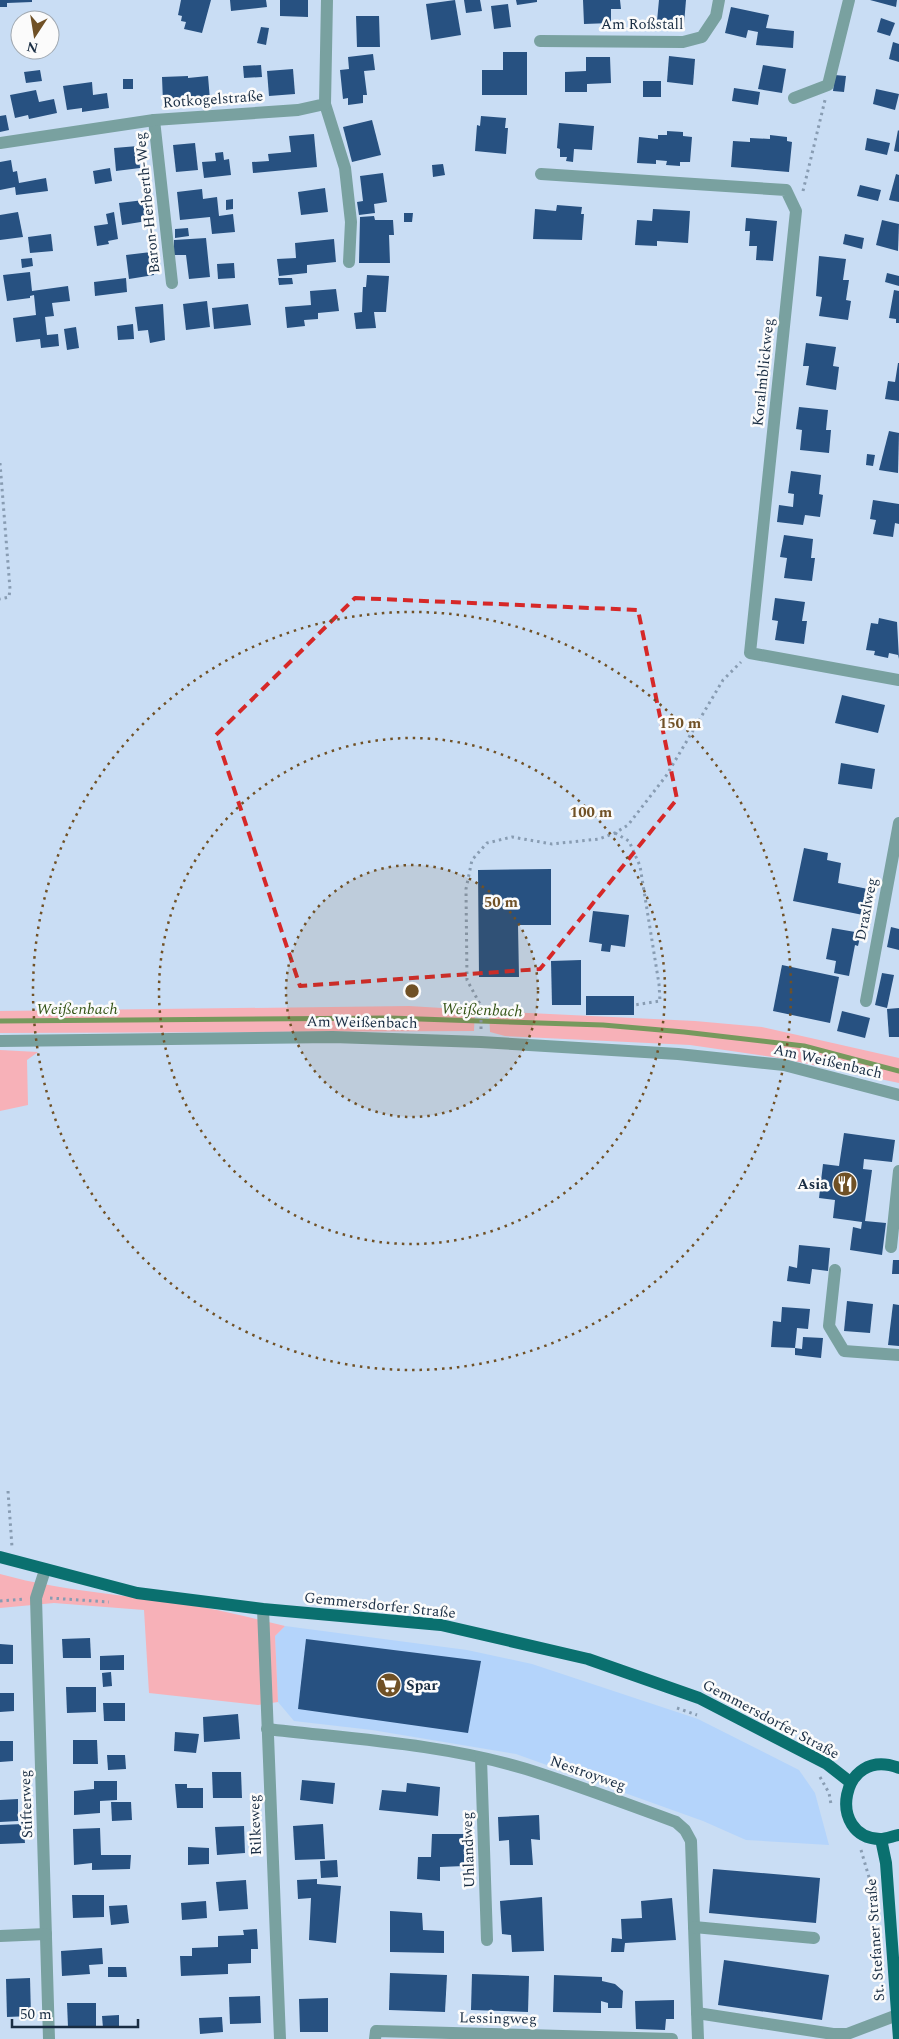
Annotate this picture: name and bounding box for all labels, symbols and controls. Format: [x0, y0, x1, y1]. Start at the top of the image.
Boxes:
north arrow [10, 10, 60, 60]
street label: Am Roßstall [601, 13, 683, 36]
text: N [25, 36, 40, 59]
street label: Rotkogelstraße [162, 85, 264, 114]
street label: Baron-Herberth-Weg [129, 131, 166, 275]
street label: Koralmblickweg [746, 317, 781, 427]
text: 150 m [659, 712, 702, 735]
text: 100 m [570, 801, 613, 824]
street label: Draxlweg [849, 876, 884, 943]
text: 50 m [484, 891, 519, 914]
centre of rings [403, 982, 421, 1000]
water label: Weißenbach [36, 997, 118, 1021]
water label: Weißenbach [441, 997, 523, 1023]
street label: Am Weißenbach [306, 1010, 418, 1035]
street label: Am Weißenbach [771, 1038, 885, 1085]
restaurant icon: Asia [832, 1171, 858, 1197]
place label: Asia [797, 1173, 828, 1196]
street label: Gemmersdorfer Straße [303, 1586, 457, 1625]
supermarket icon: Spar [376, 1672, 402, 1698]
place label: Spar [406, 1674, 438, 1697]
street label: Gemmersdorfer Straße [698, 1674, 843, 1765]
street label: Nestroyweg [547, 1750, 629, 1797]
street label: Stifterweg [14, 1769, 39, 1839]
street label: Rilkeweg [243, 1794, 268, 1856]
street label: Uhlandweg [456, 1811, 481, 1889]
street label: St. Stefaner Straße [860, 1878, 891, 2002]
scale bar [12, 1996, 139, 2028]
text: 50 m [20, 2003, 52, 2026]
street label: Lessingweg [459, 2006, 537, 2031]

